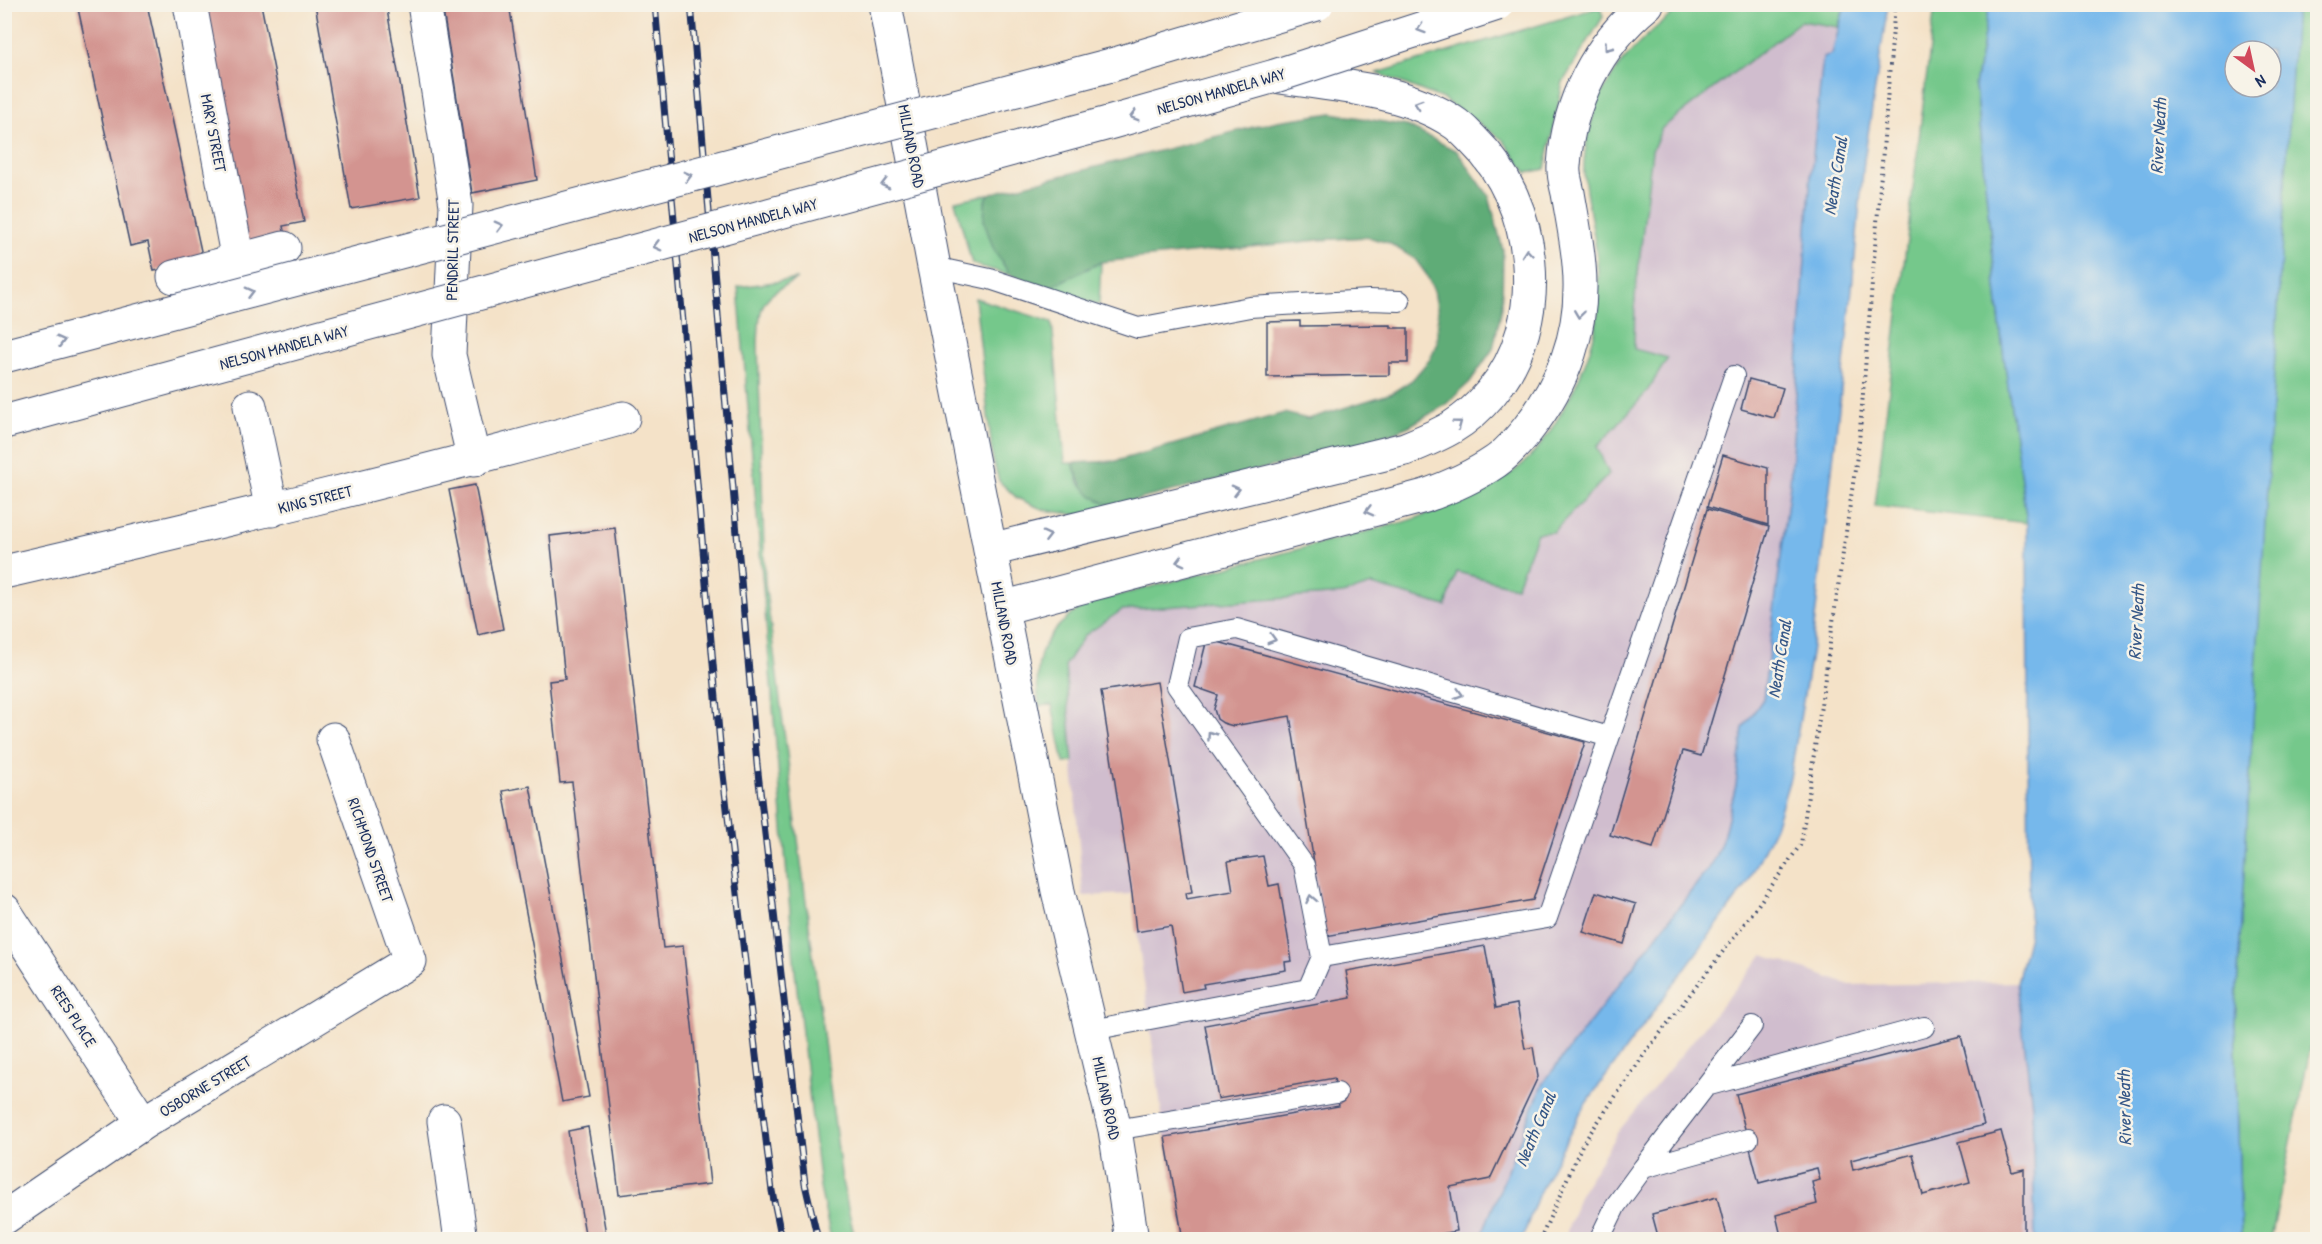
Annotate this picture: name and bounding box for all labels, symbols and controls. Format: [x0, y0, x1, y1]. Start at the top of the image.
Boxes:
one-way arrow [1416, 22, 1427, 34]
north arrow [2223, 39, 2283, 99]
one-way arrow [1604, 40, 1615, 51]
street label: NELSON MANDELA WAY [1154, 62, 1288, 120]
text: N [2251, 70, 2271, 93]
street label: MARY STREET [196, 92, 232, 174]
water label: River Neath [2144, 96, 2173, 174]
one-way arrow [1413, 99, 1424, 112]
street label: MILLAND ROAD [893, 102, 931, 190]
one-way arrow [1129, 109, 1140, 121]
water label: Neath Canal [1817, 134, 1854, 217]
one-way arrow [683, 171, 693, 184]
one-way arrow [881, 176, 891, 189]
street label: NELSON MANDELA WAY [686, 192, 820, 248]
street label: PENDRILL STREET [440, 199, 464, 301]
one-way arrow [493, 221, 504, 233]
one-way arrow [652, 238, 662, 251]
one-way arrow [1521, 248, 1534, 257]
one-way arrow [245, 286, 255, 299]
one-way arrow [1573, 310, 1585, 319]
street label: NELSON MANDELA WAY [217, 319, 351, 375]
one-way arrow [55, 336, 66, 348]
one-way arrow [1451, 421, 1462, 432]
street label: KING STREET [276, 479, 355, 519]
one-way arrow [1231, 485, 1241, 498]
one-way arrow [1364, 504, 1375, 516]
one-way arrow [1042, 531, 1052, 544]
one-way arrow [1175, 553, 1185, 566]
street label: MILLAND ROAD [986, 579, 1024, 667]
water label: River Neath [2122, 582, 2151, 660]
water label: Neath Canal [1761, 617, 1798, 700]
one-way arrow [1267, 632, 1277, 645]
one-way arrow [1453, 687, 1464, 699]
one-way arrow [1208, 730, 1219, 741]
street label: RICHMOND STREET [343, 795, 399, 906]
one-way arrow [1305, 894, 1318, 904]
street label: REES PLACE [46, 981, 102, 1051]
street label: OSBORNE STREET [155, 1050, 255, 1122]
street label: MILLAND ROAD [1087, 1054, 1127, 1142]
water label: River Neath [2111, 1069, 2137, 1146]
water label: Neath Canal [1508, 1087, 1562, 1170]

